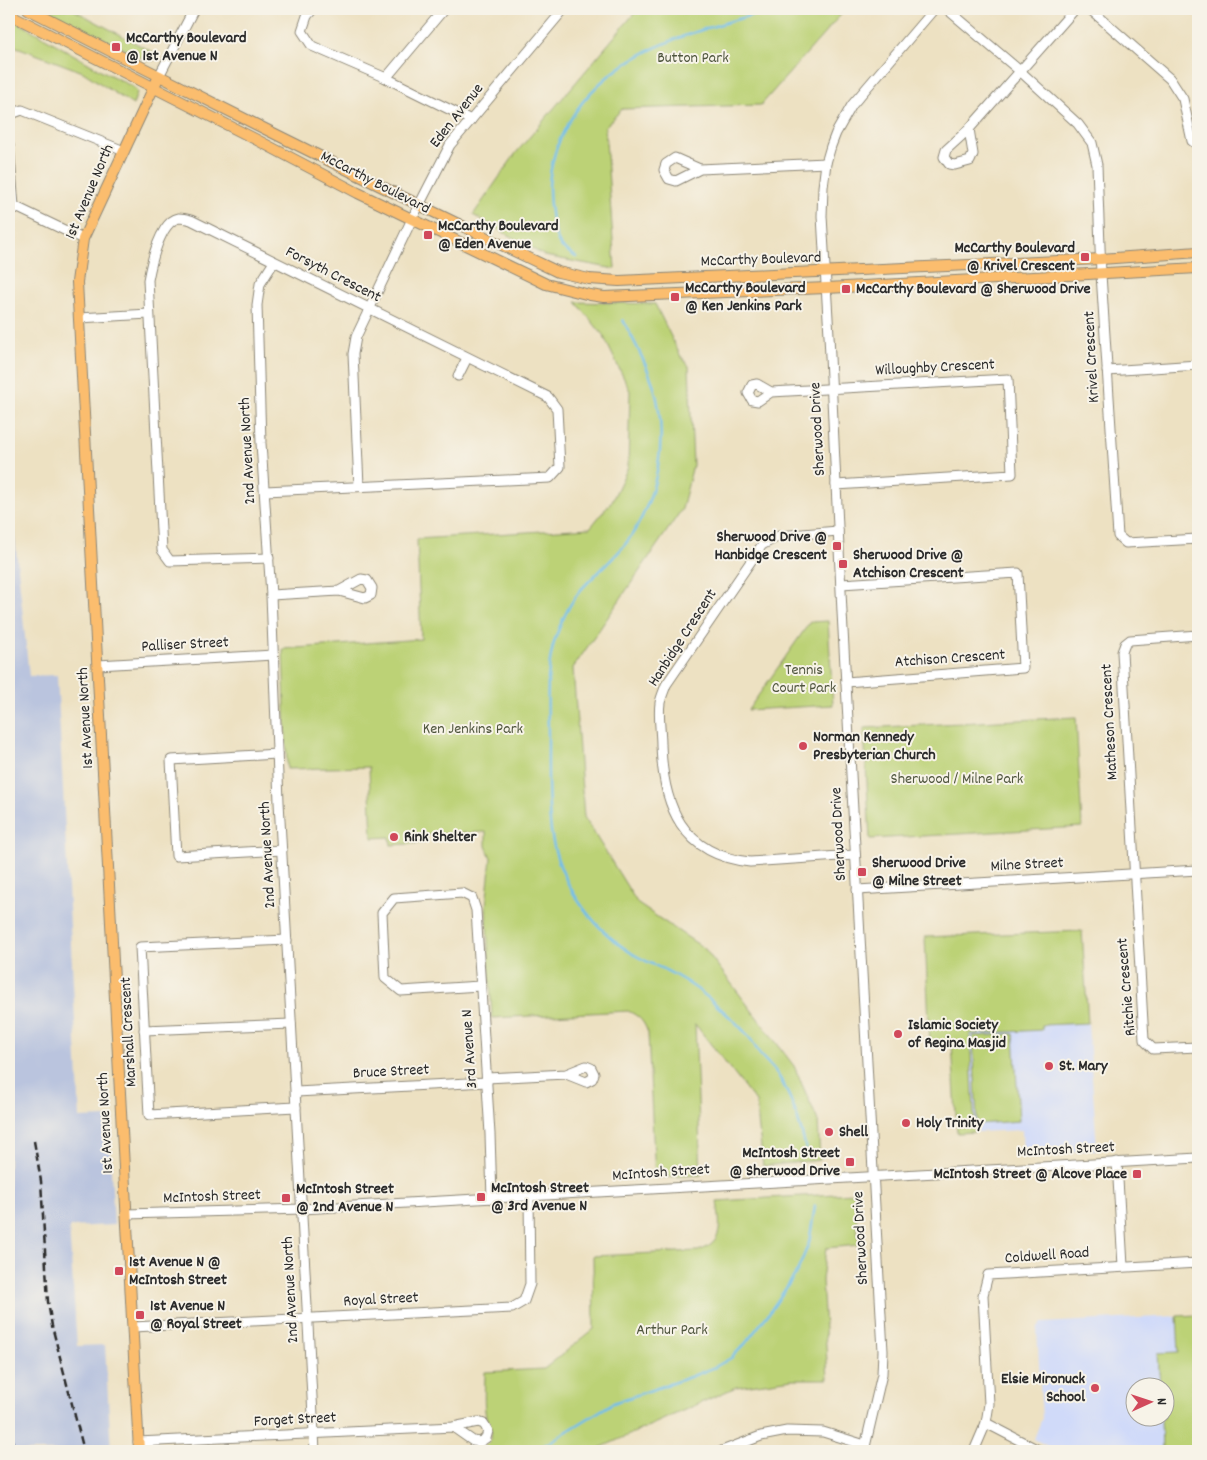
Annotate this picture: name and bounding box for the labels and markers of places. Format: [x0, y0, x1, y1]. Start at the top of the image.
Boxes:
place label: McCarthy Boulevard @ 1st Avenue N [126, 27, 247, 68]
marker: McCarthy Boulevard @ 1st Avenue N [110, 41, 122, 53]
place label: McCarthy Boulevard @ Eden Avenue [438, 215, 559, 256]
marker: McCarthy Boulevard @ Eden Avenue [422, 229, 434, 241]
place label: McCarthy Boulevard @ Krivel Crescent [954, 237, 1075, 278]
marker: McCarthy Boulevard @ Krivel Crescent [1079, 251, 1091, 263]
place label: McCarthy Boulevard @ Ken Jenkins Park [685, 277, 806, 318]
place label: McCarthy Boulevard @ Sherwood Drive [856, 278, 1091, 301]
marker: McCarthy Boulevard @ Sherwood Drive [840, 283, 852, 295]
marker: McCarthy Boulevard @ Ken Jenkins Park [669, 291, 681, 303]
place label: Sherwood Drive @ Hanbidge Crescent [714, 526, 827, 567]
marker: Sherwood Drive @ Hanbidge Crescent [831, 540, 843, 552]
place label: Sherwood Drive @ Atchison Crescent [853, 544, 964, 585]
marker: Sherwood Drive @ Atchison Crescent [837, 558, 849, 570]
place label: Norman Kennedy Presbyterian Church [813, 726, 936, 767]
marker: Norman Kennedy Presbyterian Church [797, 740, 809, 752]
place label: Rink Shelter [404, 826, 478, 849]
marker: Rink Shelter [388, 831, 400, 843]
place label: Sherwood Drive @ Milne Street [872, 852, 966, 893]
marker: Sherwood Drive @ Milne Street [856, 866, 868, 878]
place label: Islamic Society of Regina Masjid [908, 1014, 1006, 1055]
marker: Islamic Society of Regina Masjid [892, 1028, 904, 1040]
place label: St. Mary [1059, 1055, 1109, 1078]
marker: St. Mary [1043, 1060, 1055, 1072]
place label: Holy Trinity [916, 1112, 985, 1135]
marker: Holy Trinity [900, 1117, 912, 1129]
place label: Shell [839, 1121, 868, 1144]
marker: Shell [823, 1126, 835, 1138]
place label: McIntosh Street @ Sherwood Drive [730, 1142, 840, 1183]
marker: McIntosh Street @ Sherwood Drive [844, 1156, 856, 1168]
place label: McIntosh Street @ Alcove Place [934, 1163, 1127, 1186]
marker: McIntosh Street @ Alcove Place [1131, 1168, 1143, 1180]
place label: McIntosh Street @ 3rd Avenue N [491, 1177, 589, 1218]
place label: McIntosh Street @ 2nd Avenue N [296, 1178, 394, 1219]
marker: McIntosh Street @ 3rd Avenue N [475, 1191, 487, 1203]
marker: McIntosh Street @ 2nd Avenue N [280, 1192, 292, 1204]
place label: 1st Avenue N @ McIntosh Street [129, 1251, 227, 1292]
marker: 1st Avenue N @ McIntosh Street [113, 1265, 125, 1277]
place label: 1st Avenue N @ Royal Street [150, 1295, 242, 1336]
marker: 1st Avenue N @ Royal Street [134, 1309, 146, 1321]
place label: Elsie Mironuck School [1001, 1368, 1085, 1409]
marker: Elsie Mironuck School [1089, 1382, 1101, 1394]

